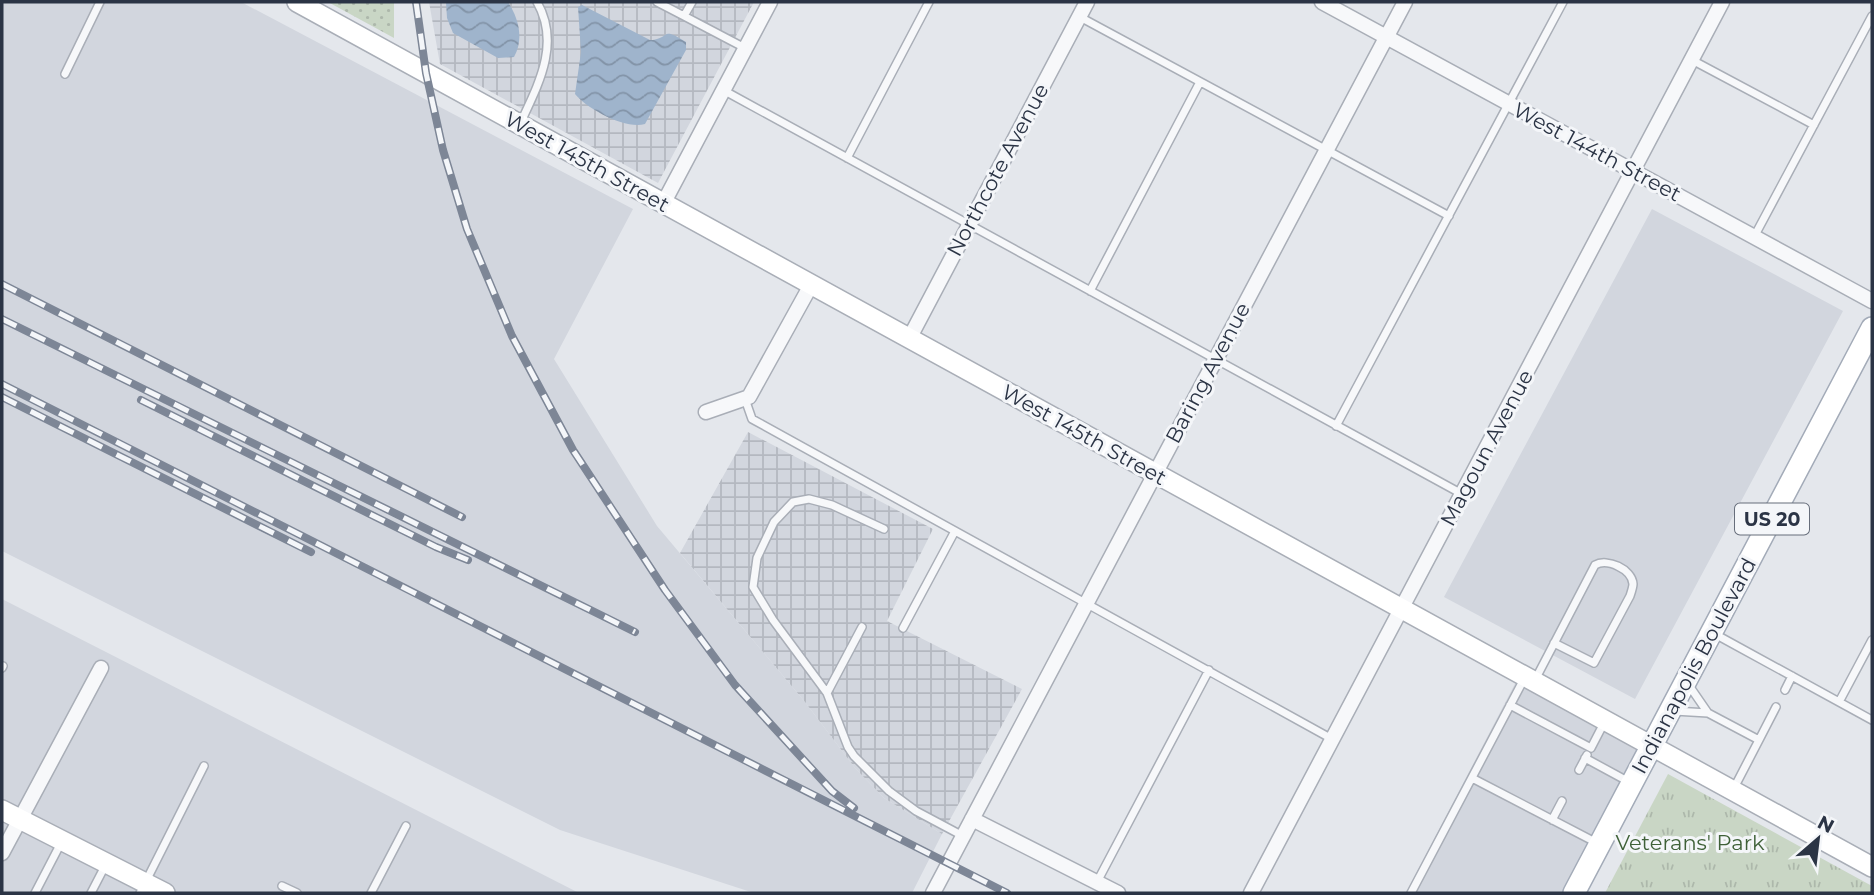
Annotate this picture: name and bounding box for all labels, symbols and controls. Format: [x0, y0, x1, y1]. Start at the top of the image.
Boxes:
street label: Northcote Avenue [941, 79, 1054, 260]
street label: West 144th Street [1509, 97, 1685, 206]
street label: West 145th Street [501, 106, 674, 217]
street label: Baring Avenue [1160, 298, 1255, 447]
street label: Magoun Avenue [1435, 365, 1538, 530]
street label: West 145th Street [998, 379, 1171, 490]
road number: US 20 [1735, 504, 1809, 534]
street label: Indianapolis Boulevard [1626, 554, 1761, 778]
north arrow [1783, 804, 1853, 874]
text: N [1814, 811, 1838, 838]
park label: Veterans' Park [1615, 830, 1765, 855]

